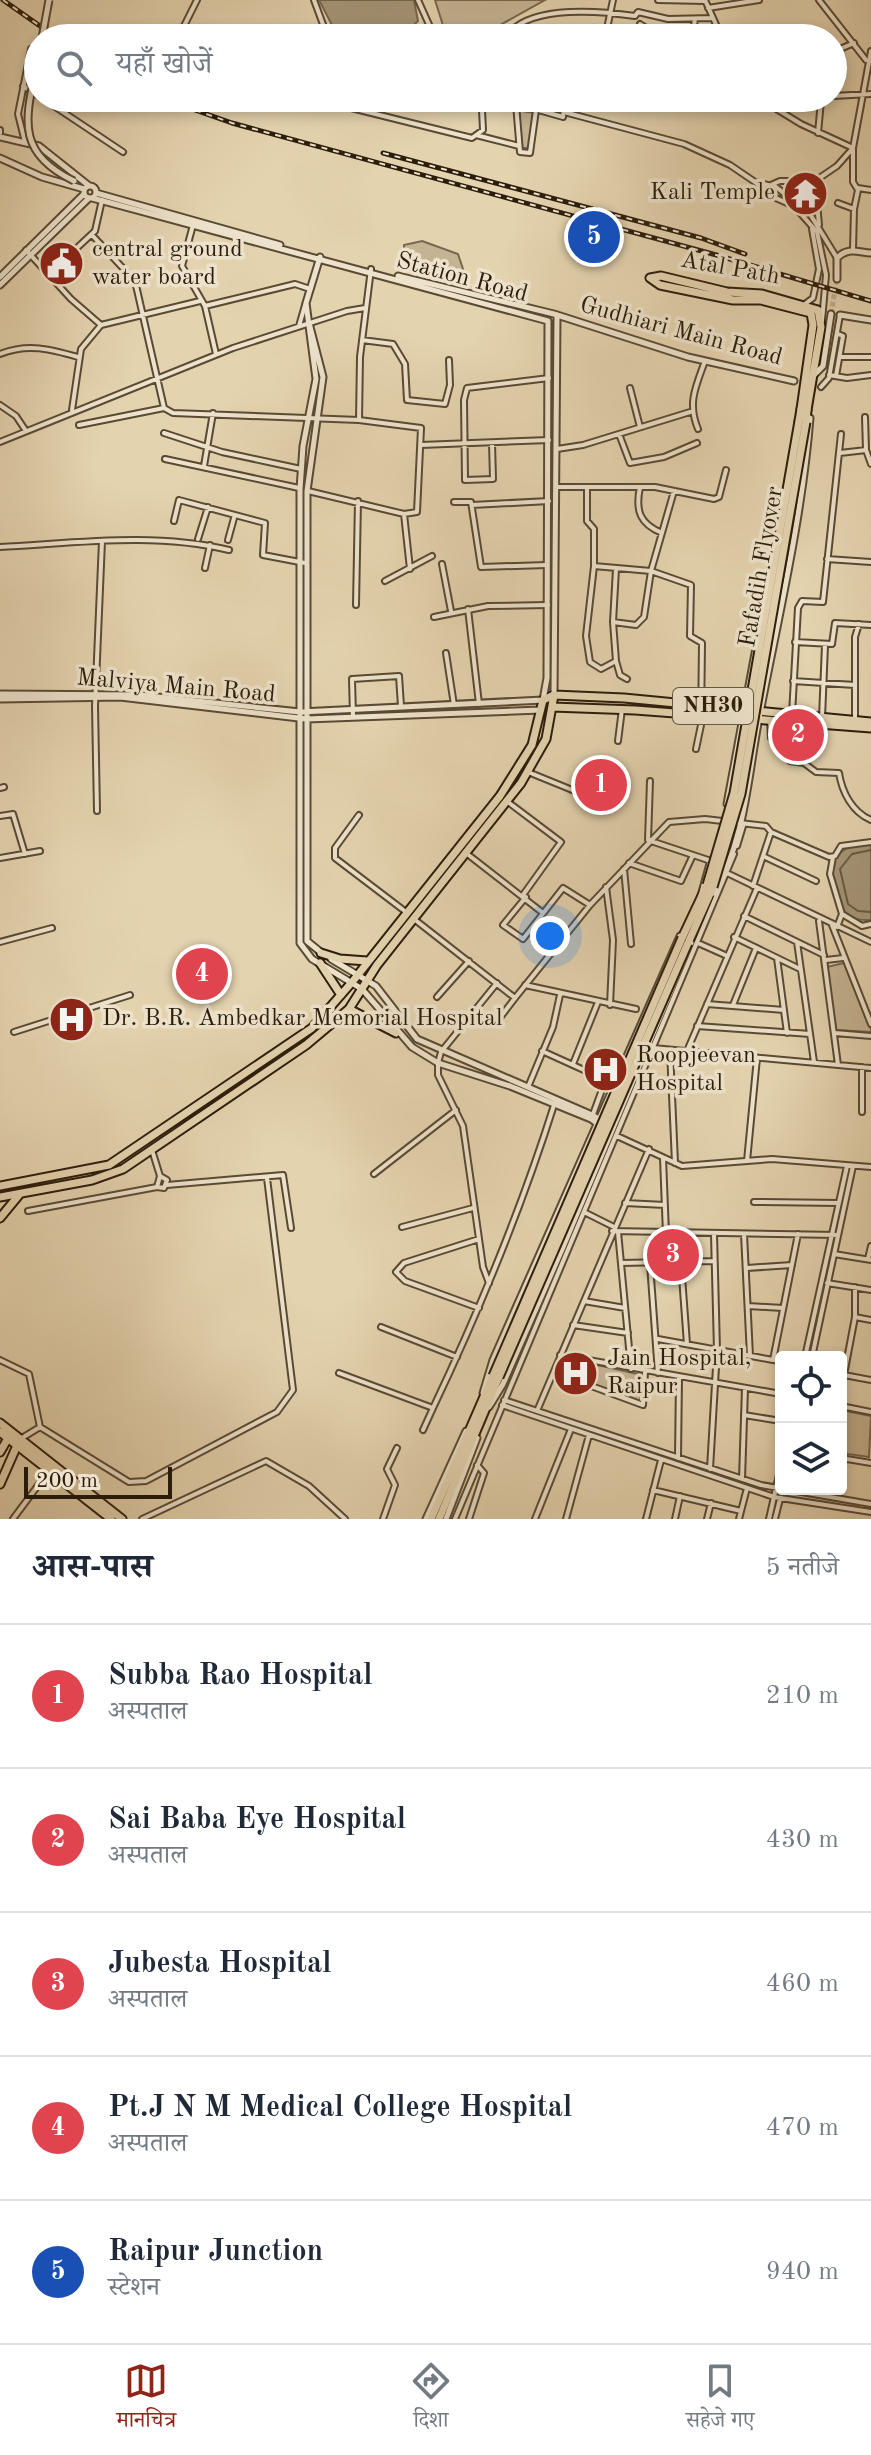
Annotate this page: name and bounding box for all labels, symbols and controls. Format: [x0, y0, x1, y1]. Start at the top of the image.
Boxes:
search box [24, 24, 847, 112]
icon: search [52, 46, 96, 90]
text: यहाँ खोजें [116, 50, 212, 80]
temple icon: Kali Temple [782, 169, 830, 217]
place label: Kali Temple [650, 181, 775, 205]
pin: 5 [568, 207, 620, 267]
place label: central ground water board [92, 238, 243, 290]
public building icon: central ground water board [37, 240, 85, 288]
street label: Atal Path [678, 248, 782, 290]
street label: Station Road [394, 249, 530, 307]
street label: Gudhiari Main Road [577, 293, 785, 371]
street label: Fafadih Flyover [736, 485, 788, 649]
street label: Malviya Main Road [75, 666, 277, 708]
road number: NH30 [673, 688, 753, 724]
pin: 2 [772, 705, 824, 765]
pin: 1 [575, 755, 627, 815]
your location [530, 916, 570, 956]
pin: 4 [176, 944, 228, 1004]
hospital icon: Dr. B.R. Ambedkar Memorial Hospital [47, 995, 95, 1043]
place label: Dr. B.R. Ambedkar Memorial Hospital [102, 1007, 502, 1031]
place label: Roopjeevan Hospital [636, 1044, 756, 1096]
hospital icon: Roopjeevan Hospital [581, 1046, 629, 1094]
pin: 3 [647, 1225, 699, 1285]
place label: Jain Hospital, Raipur [607, 1347, 752, 1399]
hospital icon: Jain Hospital, Raipur [552, 1349, 600, 1397]
map controls [775, 1351, 847, 1495]
button: locate [775, 1351, 847, 1423]
button: layers [775, 1423, 847, 1495]
scale bar [24, 1463, 172, 1499]
text: 200 m [36, 1470, 98, 1492]
text: आस-पास [32, 1551, 153, 1585]
text: 5 नतीजे [766, 1555, 839, 1581]
text: Subba Rao Hospital [108, 1661, 372, 1691]
text: 1 [50, 1683, 66, 1709]
text: 210 m [766, 1683, 839, 1709]
text: अस्पताल [108, 1699, 187, 1725]
text: Sai Baba Eye Hospital [108, 1805, 406, 1835]
text: 2 [50, 1827, 66, 1853]
text: 430 m [766, 1827, 839, 1853]
text: अस्पताल [108, 1843, 187, 1869]
text: Jubesta Hospital [108, 1949, 332, 1979]
text: 3 [50, 1971, 66, 1997]
text: 460 m [766, 1971, 839, 1997]
text: अस्पताल [108, 1987, 187, 2013]
text: Pt.J N M Medical College Hospital [108, 2093, 572, 2123]
text: 4 [50, 2115, 66, 2141]
text: 470 m [766, 2115, 839, 2141]
text: अस्पताल [108, 2131, 187, 2157]
text: Raipur Junction [108, 2237, 323, 2267]
text: 5 [50, 2259, 66, 2285]
text: 940 m [766, 2259, 839, 2285]
text: स्टेशन [108, 2275, 160, 2301]
tab: मानचित्र [116, 2359, 176, 2441]
tab: दिशा [409, 2359, 453, 2441]
tab: सहेजे गए [686, 2359, 755, 2441]

